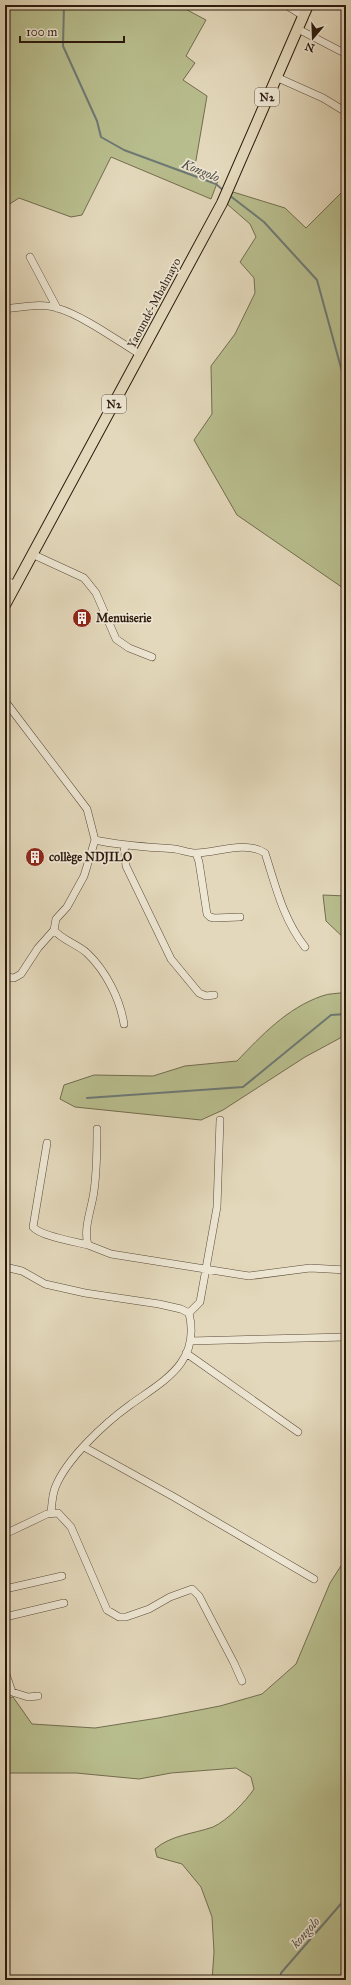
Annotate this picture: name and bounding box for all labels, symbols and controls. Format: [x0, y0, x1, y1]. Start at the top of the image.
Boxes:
scale bar [20, 18, 124, 44]
north arrow [293, 18, 333, 58]
text: 100 m [26, 25, 57, 39]
text: N [303, 39, 316, 55]
road number: N2 [255, 88, 279, 106]
water label: Kongolo [179, 156, 222, 186]
street label: Yaoundé-Mbalmayo [124, 256, 184, 350]
road number: N2 [102, 395, 126, 413]
building icon: Menuiserie [71, 607, 93, 629]
place label: Menuiserie [96, 611, 152, 625]
building icon: collège NDJILO [24, 846, 46, 868]
place label: collège NDJILO [49, 850, 132, 865]
water label: kongolo [287, 1914, 324, 1952]

